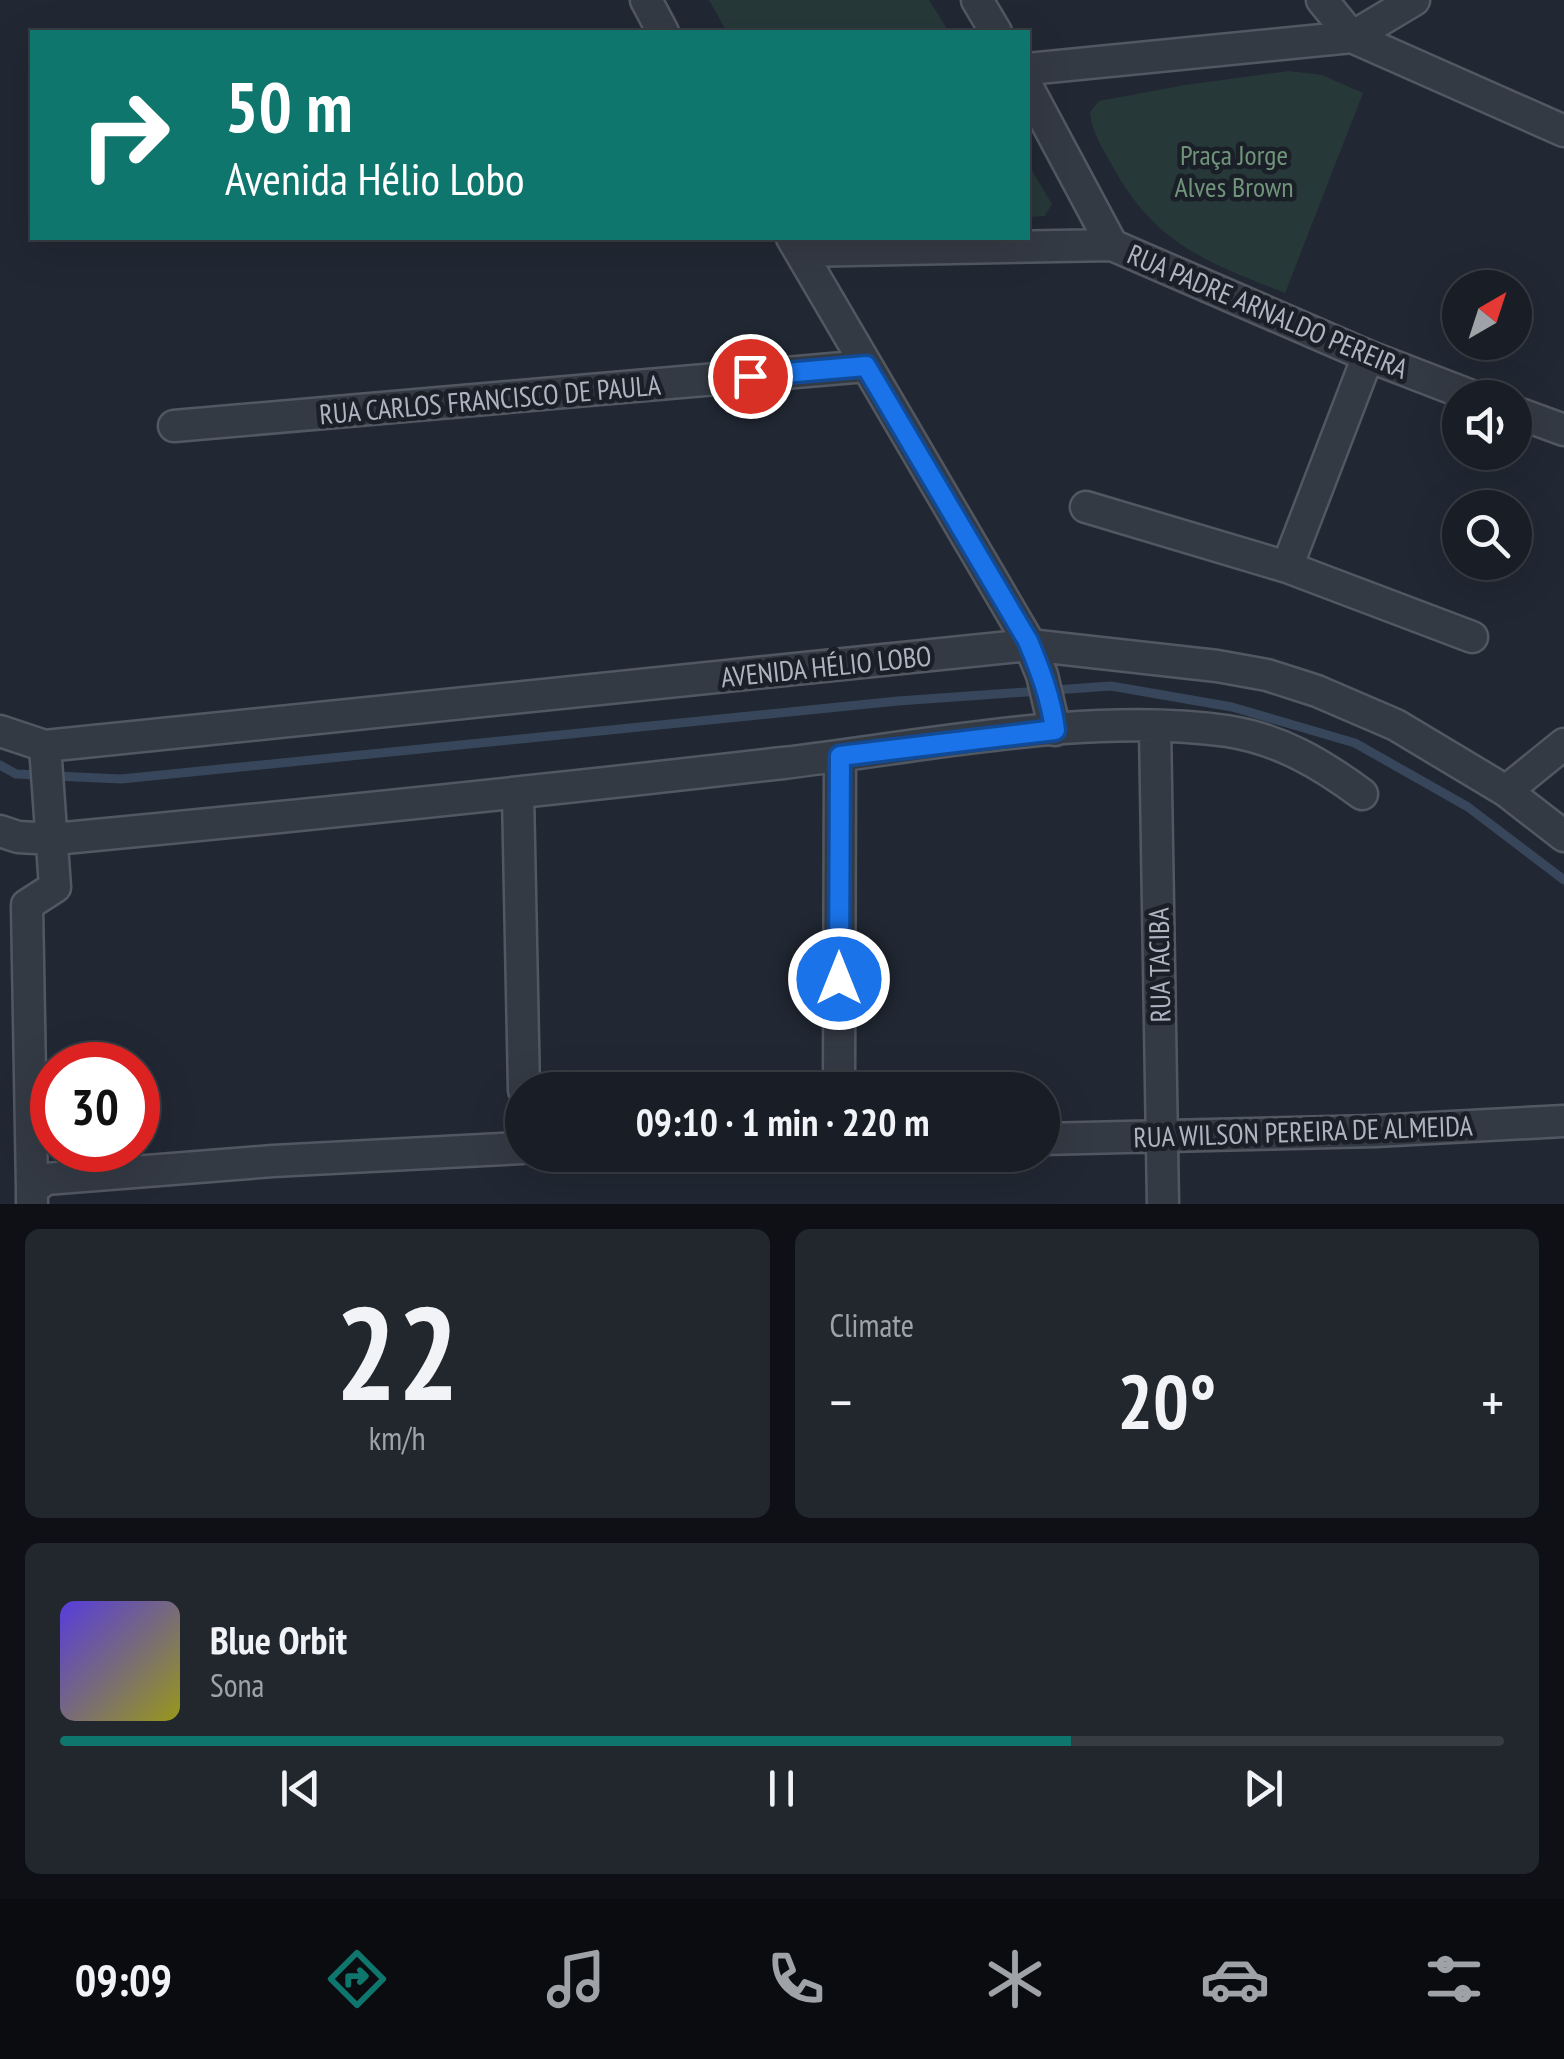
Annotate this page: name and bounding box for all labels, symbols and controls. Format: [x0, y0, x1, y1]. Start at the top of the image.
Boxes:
text: 50 m [225, 61, 353, 151]
icon: right [60, 70, 190, 200]
park label: Praça Jorge Alves Brown [1174, 136, 1294, 205]
text: Avenida Hélio Lobo [225, 149, 525, 207]
street label: RUA PADRE ARNALDO PEREIRA [1122, 235, 1415, 387]
north arrow [1442, 270, 1532, 360]
map controls [1442, 270, 1532, 580]
pin [708, 334, 793, 419]
icon: arrive [723, 349, 778, 404]
street label: RUA CARLOS FRANCISCO DE PAULA [318, 366, 663, 432]
button: sound [1442, 380, 1532, 470]
button: search [1442, 490, 1532, 580]
street label: AVENIDA HÉLIO LOBO [719, 637, 933, 695]
street label: RUA TACIBA [1139, 906, 1179, 1023]
position arrow [787, 927, 891, 1031]
speed limit sign: 30 [30, 1042, 160, 1172]
text: 09:10 · 1 min · 220 m [636, 1097, 929, 1146]
street label: RUA WILSON PEREIRA DE ALMEIDA [1133, 1107, 1474, 1155]
text: 22 [335, 1268, 459, 1436]
text: Climate [830, 1304, 914, 1346]
text: 20° [1117, 1353, 1216, 1450]
text: − [830, 1366, 852, 1437]
text: + [1481, 1366, 1504, 1437]
text: km/h [369, 1417, 426, 1459]
text: Blue Orbit [210, 1615, 347, 1664]
text: Sona [210, 1664, 264, 1706]
icon: previous [273, 1761, 328, 1816]
icon: pause [754, 1761, 809, 1816]
icon: next [1236, 1761, 1291, 1816]
icon: directions [322, 1944, 392, 2014]
icon: music [541, 1944, 611, 2014]
icon: phone [761, 1944, 831, 2014]
icon: climate [980, 1944, 1050, 2014]
icon: car [1200, 1944, 1270, 2014]
icon: filters [1419, 1944, 1489, 2014]
text: 09:09 [75, 1950, 172, 2008]

